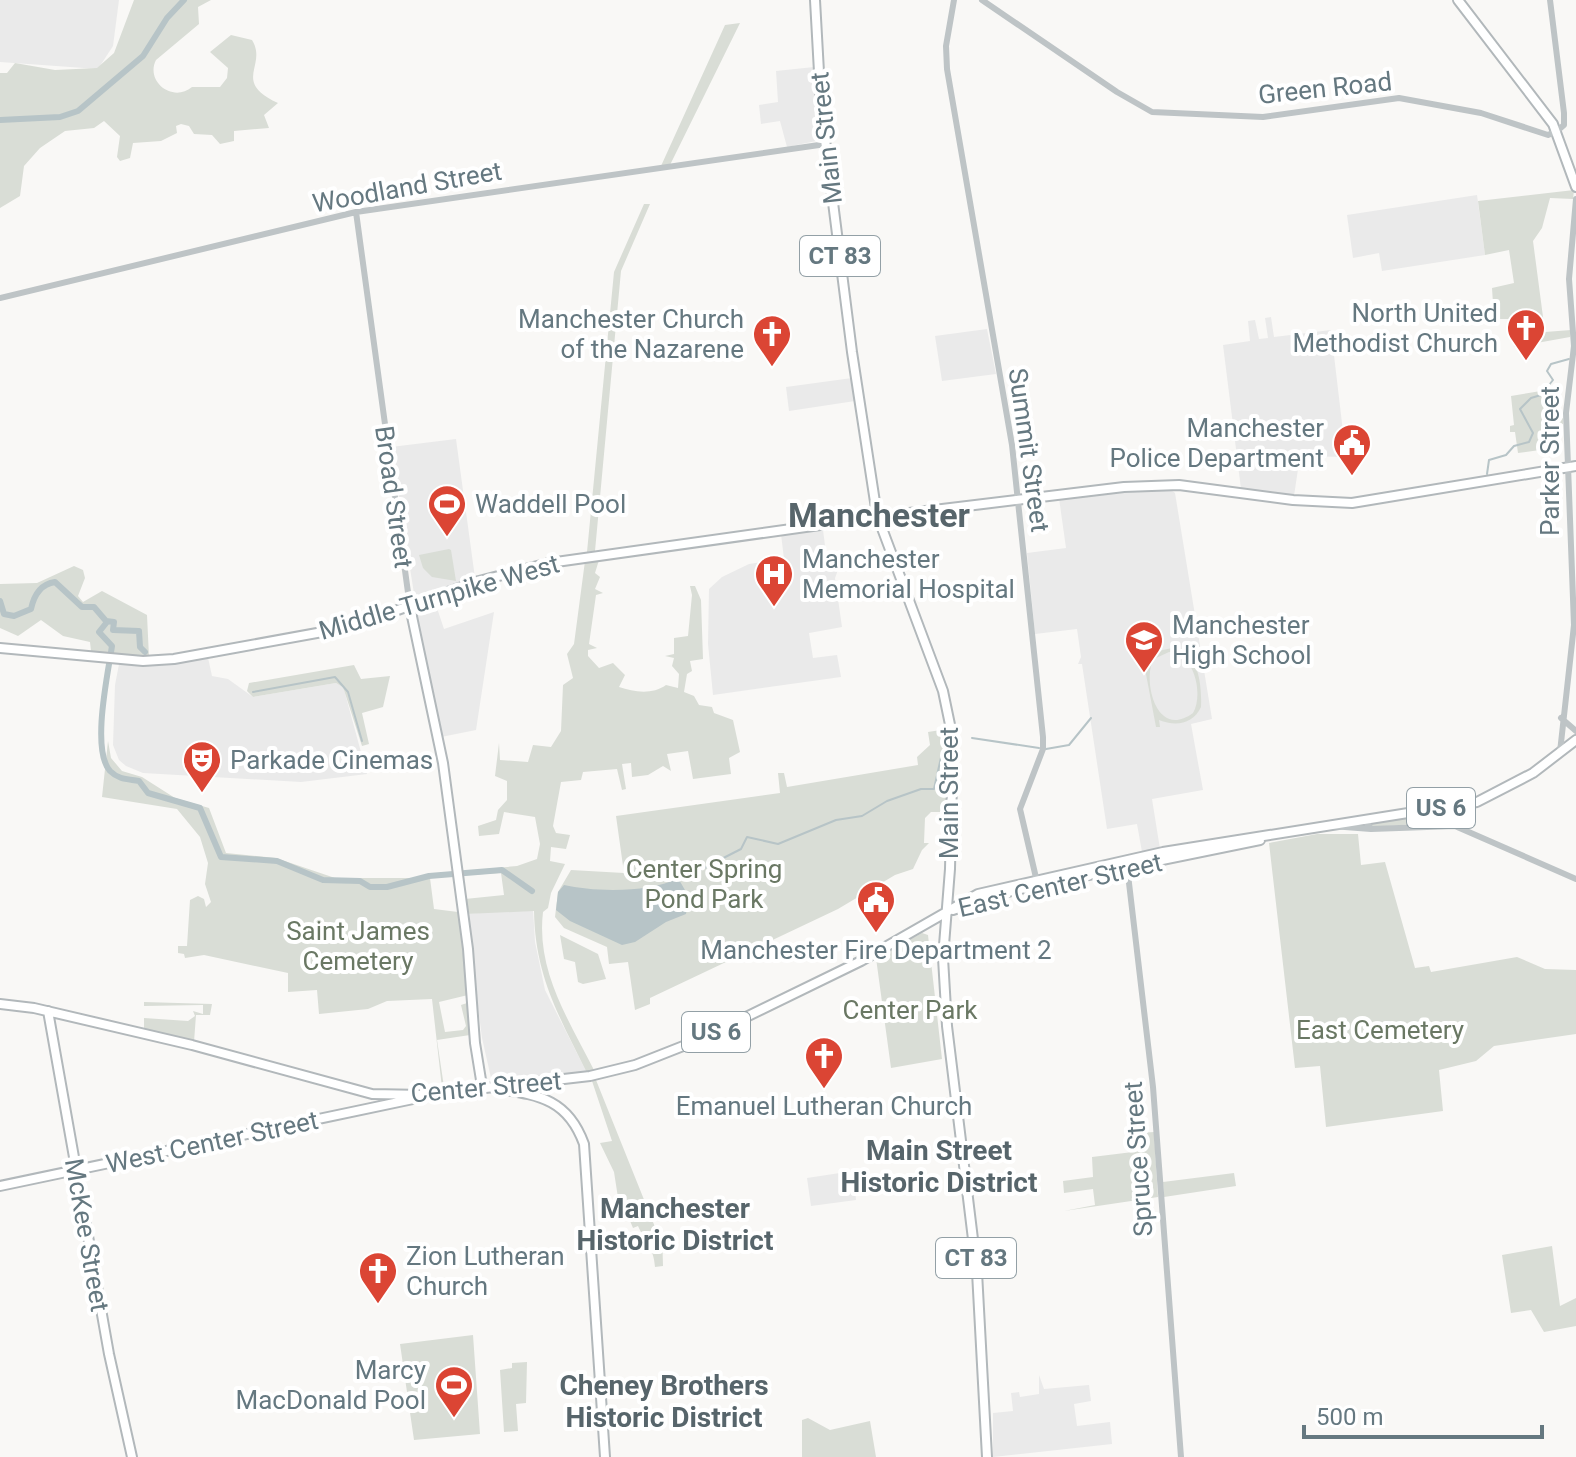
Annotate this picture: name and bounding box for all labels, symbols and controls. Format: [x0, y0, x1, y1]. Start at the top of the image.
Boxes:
street label: Green Road [1257, 66, 1393, 110]
street label: Main Street [804, 71, 848, 205]
street label: Woodland Street [310, 156, 504, 218]
road number: CT 83 [800, 236, 880, 276]
place label: North United Methodist Church [1292, 298, 1498, 358]
place label: Manchester Church of the Nazarene [518, 304, 744, 364]
church icon: North United Methodist Church [1505, 307, 1547, 362]
church icon: Manchester Church of the Nazarene [751, 313, 793, 368]
street label: Summit Street [1003, 366, 1055, 534]
street label: Parker Street [1535, 386, 1565, 536]
place label: Manchester Police Department [1109, 413, 1324, 473]
public building icon: Manchester Police Department [1331, 422, 1373, 477]
street label: Broad Street [369, 424, 419, 570]
sports icon: Waddell Pool [426, 483, 468, 538]
place label: Waddell Pool [475, 489, 626, 519]
district label: Manchester [788, 495, 971, 535]
place label: Manchester Memorial Hospital [802, 544, 1015, 604]
street label: Middle Turnpike West [315, 548, 563, 646]
hospital icon: Manchester Memorial Hospital [753, 553, 795, 608]
place label: Manchester High School [1172, 610, 1312, 670]
school or university icon: Manchester High School [1123, 619, 1165, 674]
street label: Main Street [934, 727, 964, 859]
theatre icon: Parkade Cinemas [181, 739, 223, 794]
place label: Parkade Cinemas [230, 745, 433, 775]
road number: US 6 [1407, 788, 1475, 828]
street label: East Center Street [955, 847, 1165, 923]
park label: Center Spring Pond Park [626, 854, 782, 914]
public building icon: Manchester Fire Department 2 [855, 879, 897, 934]
park label: Saint James Cemetery [286, 916, 430, 976]
place label: Manchester Fire Department 2 [700, 935, 1052, 965]
park label: Center Park [842, 995, 978, 1025]
road number: US 6 [682, 1012, 750, 1052]
park label: East Cemetery [1296, 1015, 1464, 1045]
church icon: Emanuel Lutheran Church [803, 1035, 845, 1090]
street label: Center Street [409, 1065, 563, 1109]
street label: Spruce Street [1118, 1080, 1158, 1238]
place label: Emanuel Lutheran Church [676, 1091, 972, 1121]
street label: West Center Street [103, 1105, 321, 1179]
district label: Main Street Historic District [841, 1134, 1037, 1199]
street label: McKee Street [59, 1156, 115, 1314]
district label: Manchester Historic District [577, 1192, 773, 1257]
road number: CT 83 [936, 1238, 1016, 1278]
place label: Zion Lutheran Church [406, 1241, 565, 1301]
church icon: Zion Lutheran Church [357, 1250, 399, 1305]
place label: Marcy MacDonald Pool [236, 1355, 426, 1415]
sports icon: Marcy MacDonald Pool [433, 1364, 475, 1419]
district label: Cheney Brothers Historic District [559, 1369, 769, 1434]
scale bar [1304, 1389, 1542, 1439]
text: 500 m [1316, 1403, 1383, 1431]

